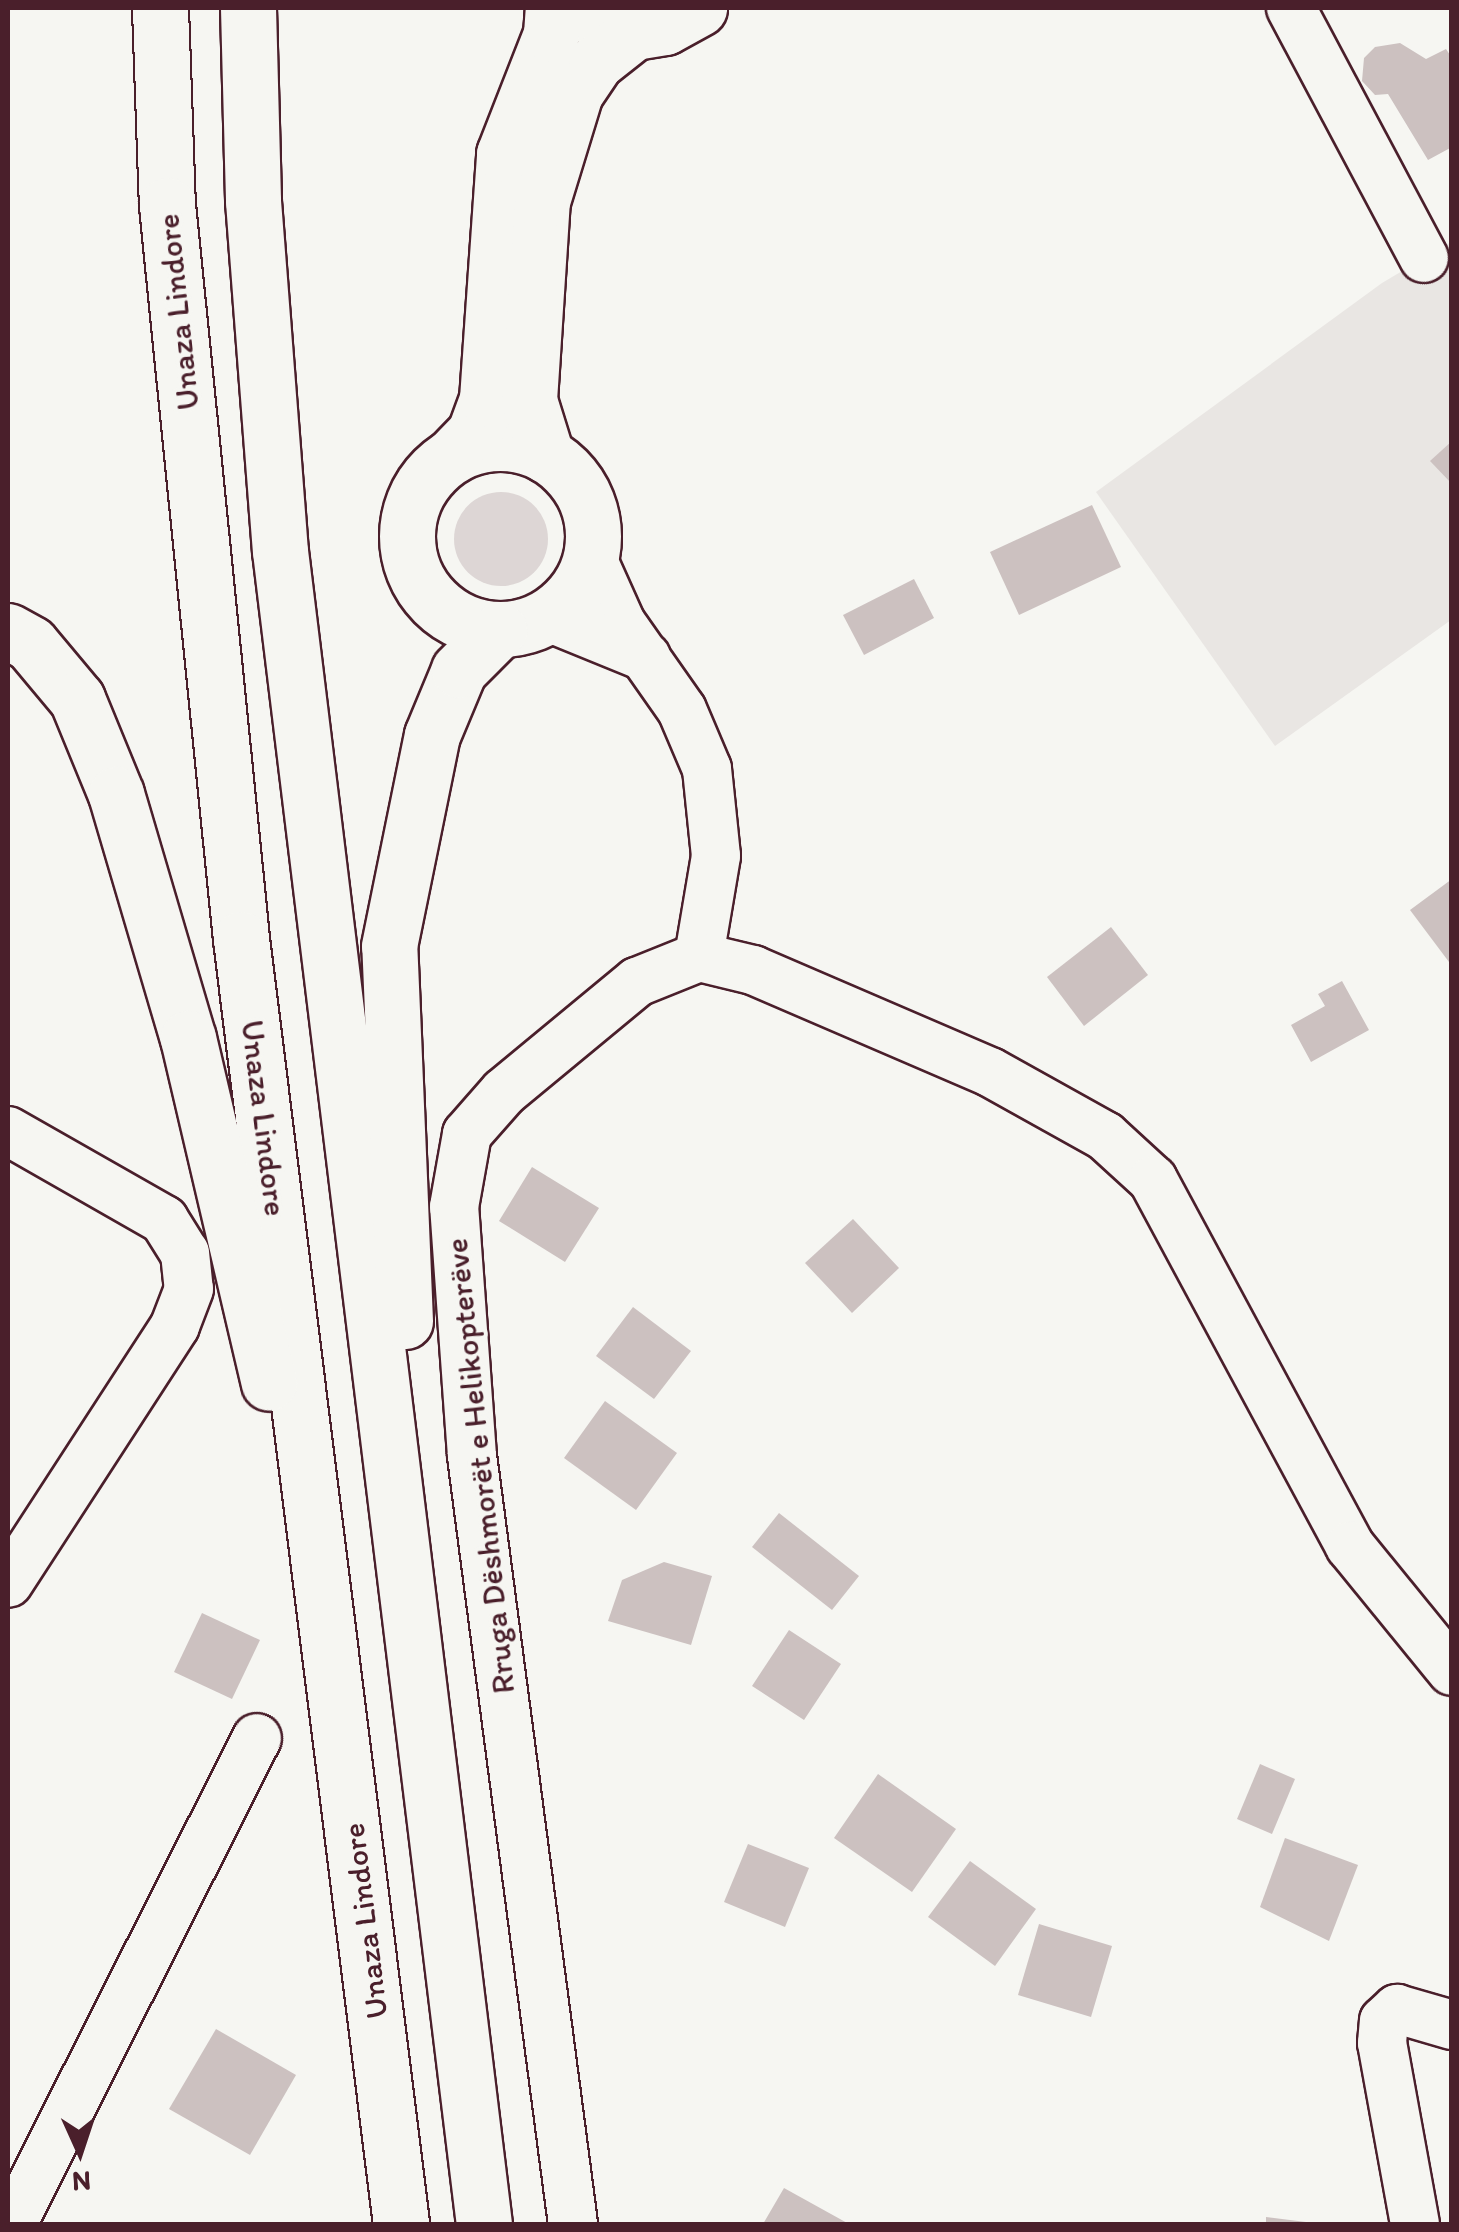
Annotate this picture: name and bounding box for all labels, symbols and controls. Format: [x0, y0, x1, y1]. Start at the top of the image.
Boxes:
street label: Unaza Lindore [149, 212, 207, 412]
street label: Unaza Lindore [233, 1018, 295, 1218]
street label: Rruga Dëshmorët e Helikopterëve [437, 1236, 523, 1696]
street label: Unaza Lindore [334, 1821, 396, 2021]
north arrow [30, 2102, 130, 2202]
text: N [71, 2164, 92, 2199]

